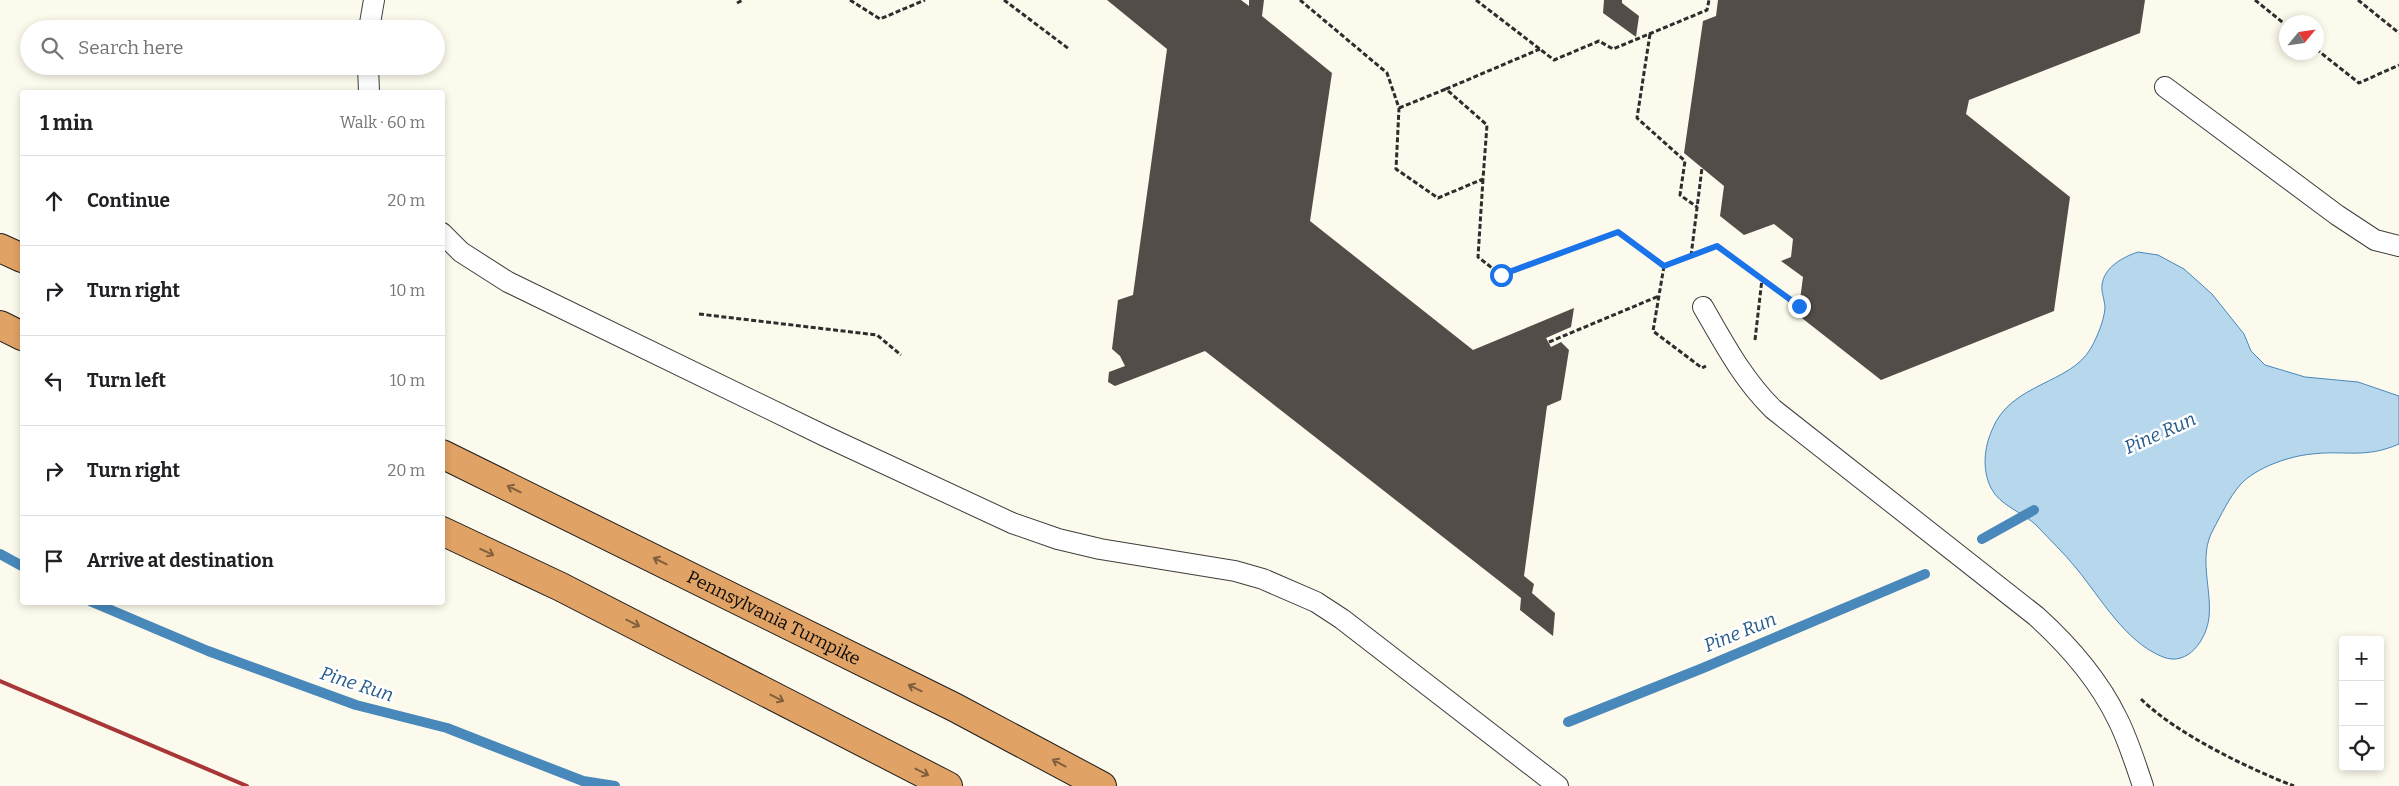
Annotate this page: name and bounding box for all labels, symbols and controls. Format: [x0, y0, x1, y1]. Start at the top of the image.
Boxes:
north arrow [2279, 15, 2324, 60]
search box [20, 20, 445, 75]
icon: search [38, 34, 66, 62]
text: Search here [78, 36, 183, 59]
text: 1 min [40, 110, 93, 136]
text: Walk · 60 m [340, 113, 425, 132]
icon: ahead [40, 187, 68, 215]
text: Continue [87, 189, 170, 212]
text: 20 m [388, 191, 425, 210]
route start [1490, 264, 1513, 287]
icon: right [40, 277, 68, 305]
text: Turn right [87, 279, 180, 302]
text: 10 m [390, 281, 425, 300]
route end [1788, 295, 1811, 318]
icon: left [40, 367, 68, 395]
text: Turn left [87, 369, 166, 392]
text: 10 m [390, 371, 425, 390]
water label: Pine Run [2121, 407, 2199, 459]
icon: right [40, 457, 68, 485]
text: Turn right [87, 459, 180, 482]
text: 20 m [388, 461, 425, 480]
one-way arrow [507, 484, 522, 493]
icon: arrive [40, 547, 68, 575]
one-way arrow [479, 548, 494, 557]
text: Arrive at destination [87, 549, 274, 572]
one-way arrow [652, 556, 667, 566]
street label: Pennsylvania Turnpike [683, 566, 864, 670]
water label: Pine Run [1701, 607, 1779, 657]
one-way arrow [625, 618, 640, 628]
map controls [2339, 636, 2384, 771]
button: + [2339, 636, 2384, 681]
water label: Pine Run [317, 661, 397, 707]
button: − [2339, 681, 2384, 726]
one-way arrow [908, 682, 923, 692]
one-way arrow [769, 694, 784, 703]
button: locate [2339, 726, 2384, 771]
one-way arrow [1052, 758, 1067, 767]
one-way arrow [914, 767, 929, 777]

